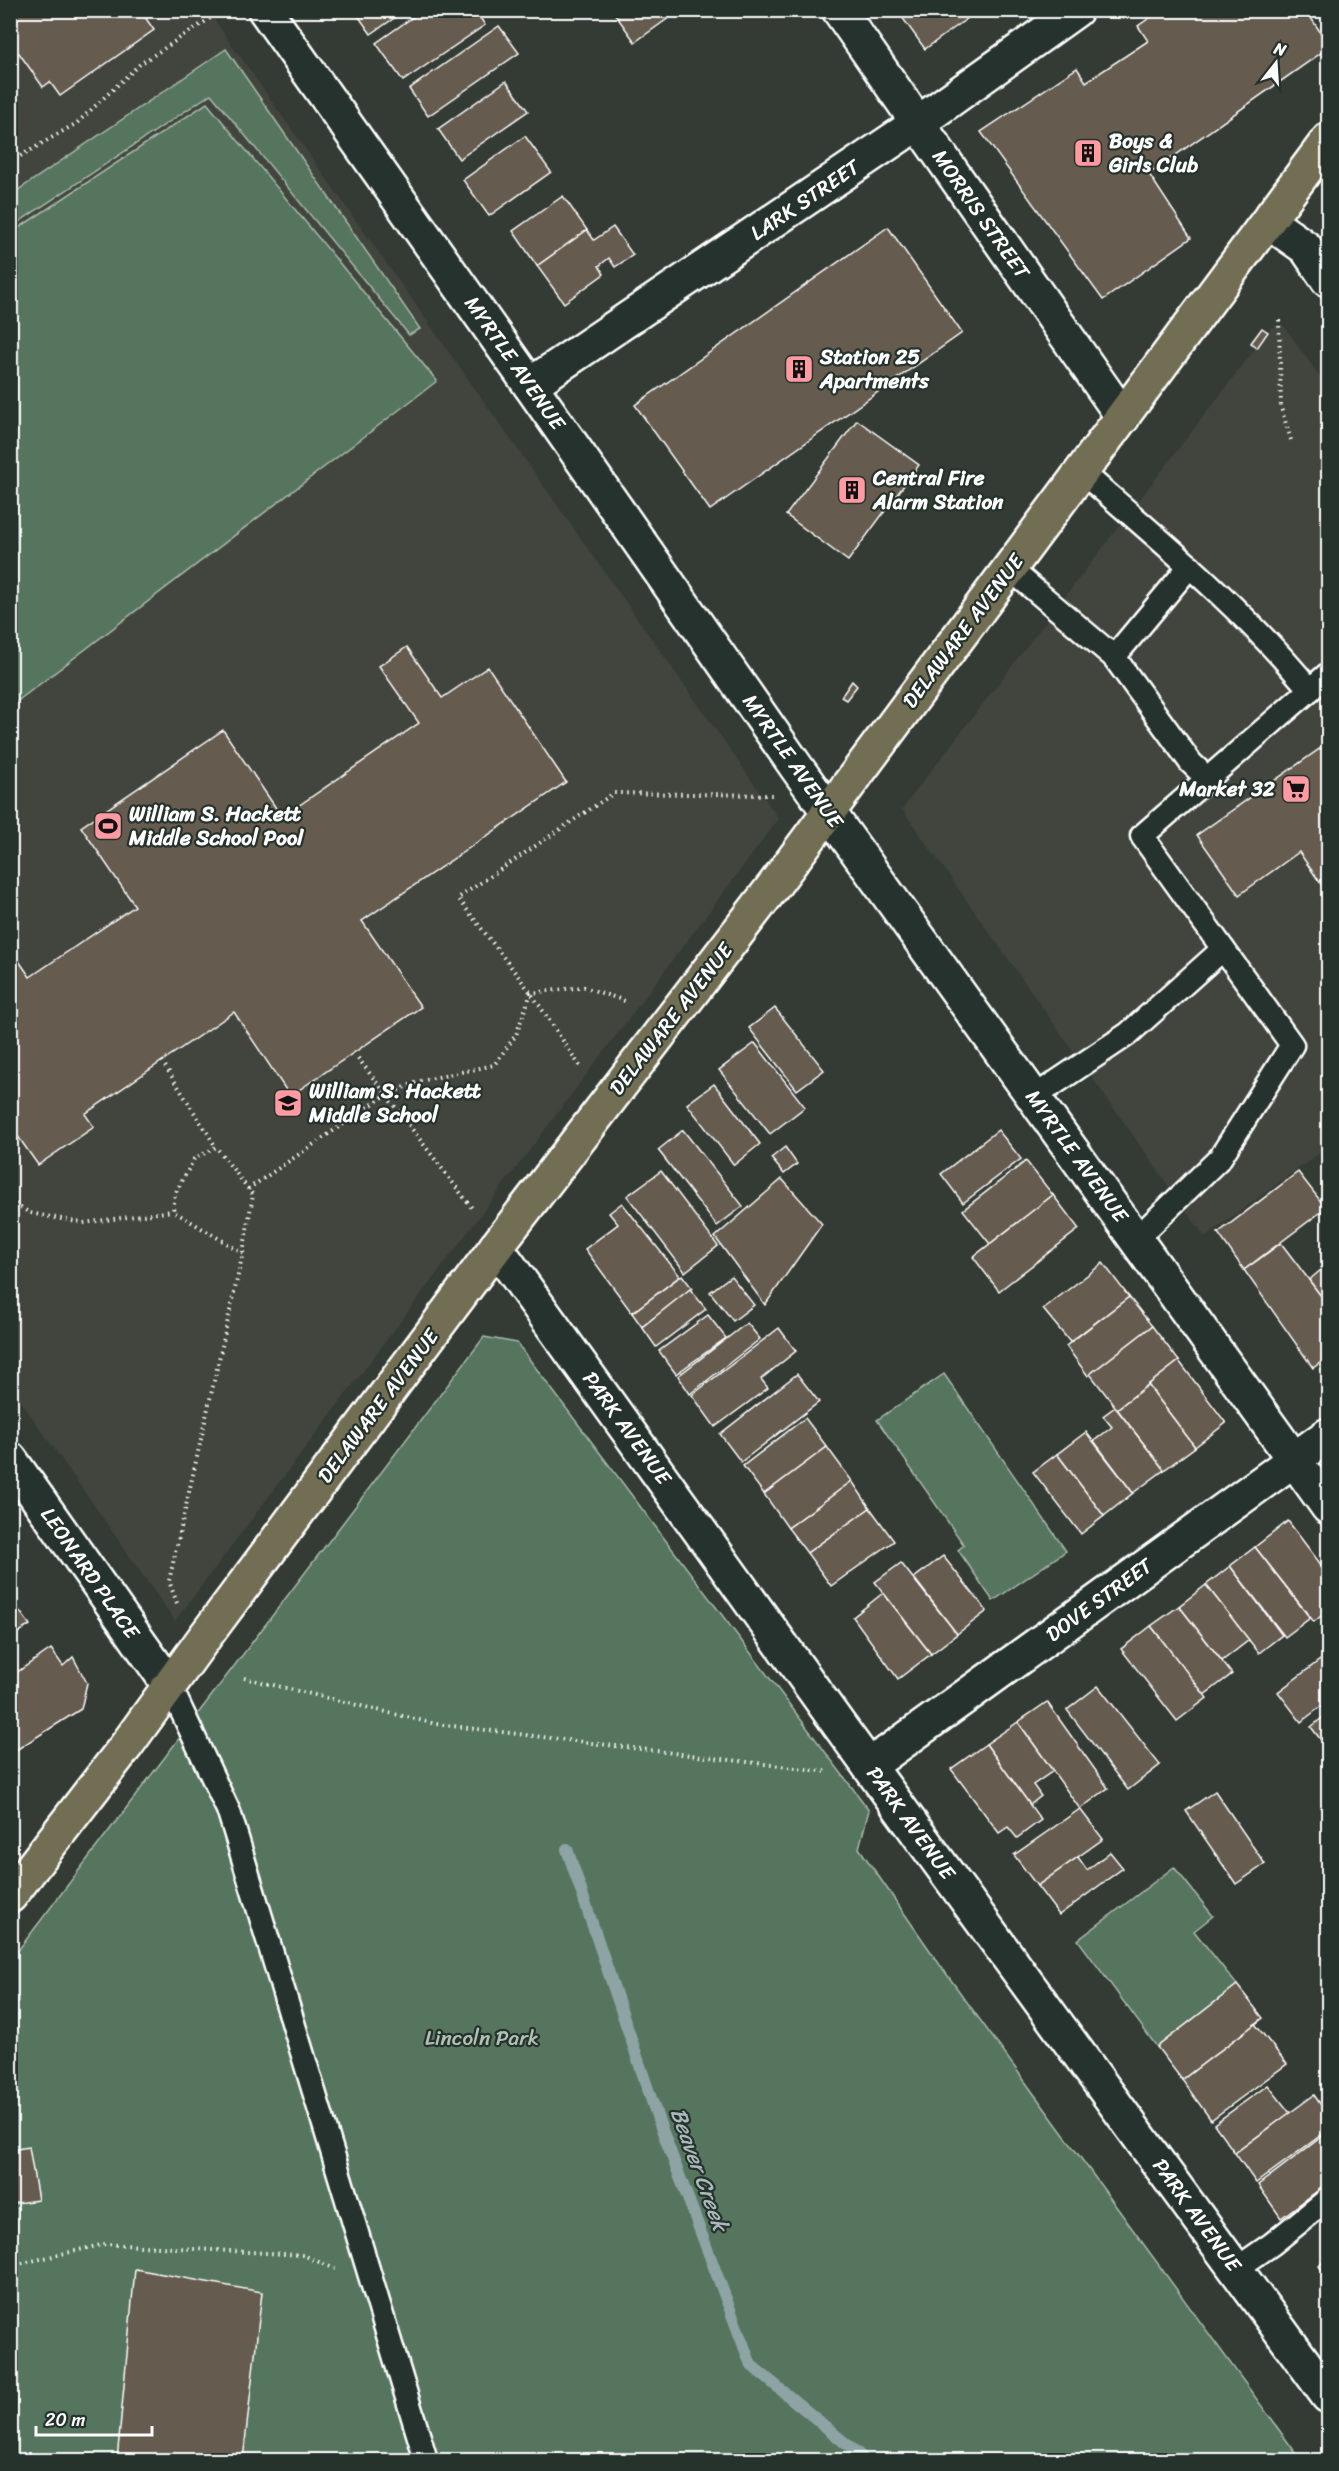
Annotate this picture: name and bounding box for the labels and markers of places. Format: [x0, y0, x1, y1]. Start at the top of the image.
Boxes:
place label: Boys & Girls Club [1108, 122, 1198, 184]
building icon: Boys & Girls Club [1072, 137, 1104, 169]
place label: Station 25 Apartments [819, 338, 930, 400]
building icon: Station 25 Apartments [783, 353, 815, 385]
place label: Central Fire Alarm Station [872, 459, 1004, 521]
building icon: Central Fire Alarm Station [836, 474, 868, 506]
place label: Market 32 [1178, 770, 1275, 808]
supermarket icon: Market 32 [1280, 773, 1312, 805]
place label: William S. Hackett Middle School Pool [128, 795, 304, 857]
sports icon: William S. Hackett Middle School Pool [92, 810, 124, 842]
place label: William S. Hackett Middle School [308, 1072, 482, 1134]
school or university icon: William S. Hackett Middle School [272, 1087, 304, 1119]

